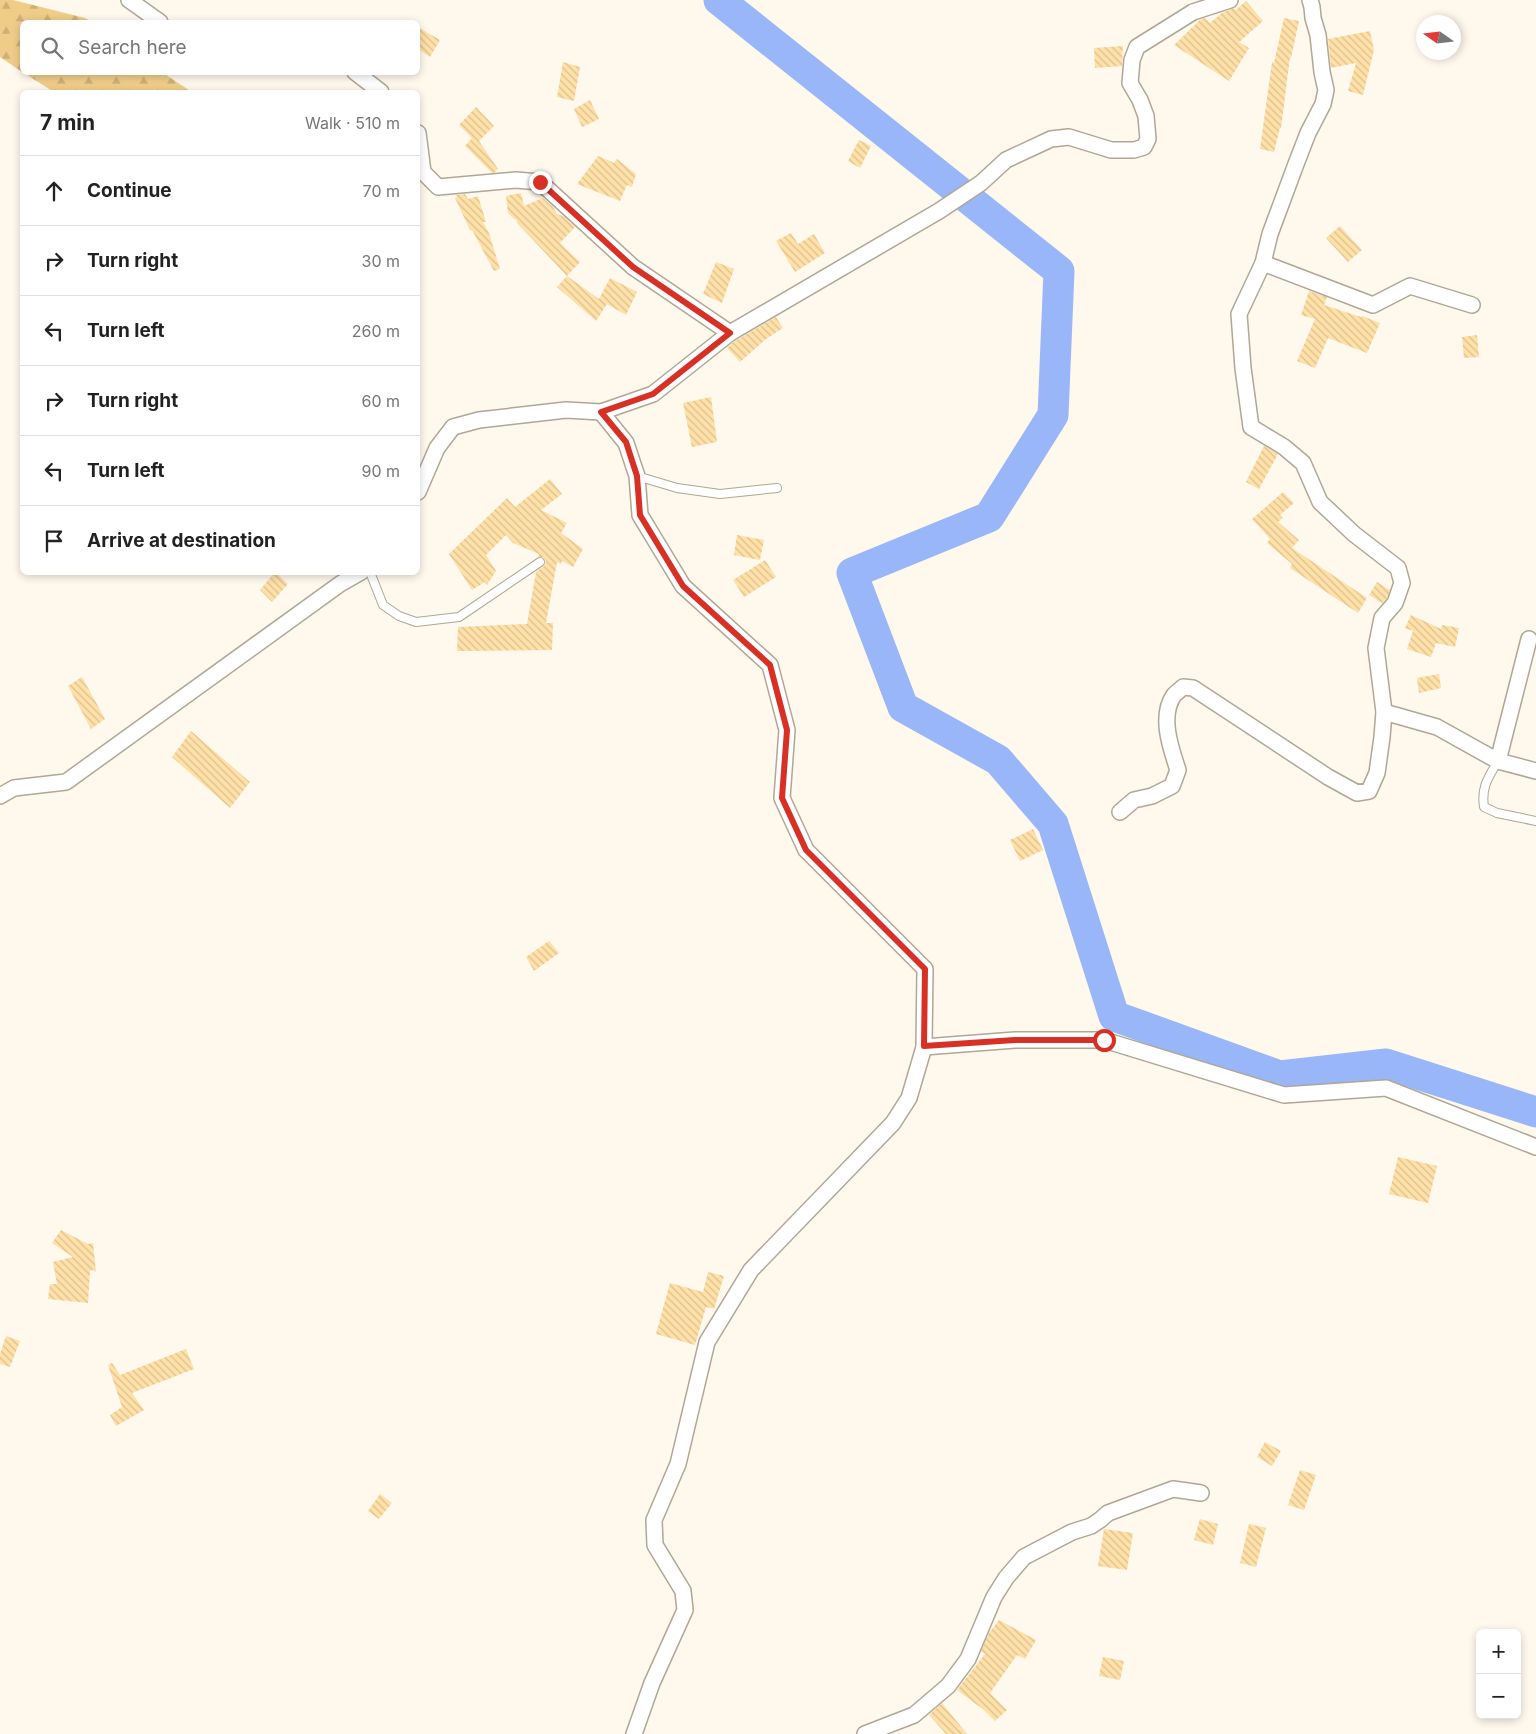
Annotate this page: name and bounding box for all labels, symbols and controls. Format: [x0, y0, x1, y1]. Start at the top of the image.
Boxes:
north arrow [1416, 15, 1461, 60]
search box [20, 20, 420, 75]
icon: search [38, 34, 66, 62]
text: Search here [78, 36, 187, 59]
text: 7 min [40, 110, 95, 135]
text: Walk · 510 m [305, 113, 400, 133]
route end [529, 171, 552, 194]
icon: ahead [40, 177, 68, 205]
text: Continue [87, 179, 172, 202]
text: 70 m [363, 181, 400, 201]
icon: right [40, 247, 68, 275]
text: Turn right [87, 249, 178, 272]
text: 30 m [362, 251, 400, 271]
icon: left [40, 317, 68, 345]
text: Turn left [87, 319, 165, 342]
text: 260 m [352, 321, 400, 341]
icon: right [40, 387, 68, 415]
text: Turn right [87, 389, 178, 412]
text: 60 m [361, 391, 400, 411]
icon: left [40, 457, 68, 485]
text: Turn left [87, 459, 165, 482]
text: 90 m [361, 461, 400, 481]
icon: arrive [40, 527, 68, 555]
text: Arrive at destination [87, 529, 276, 552]
route start [1093, 1029, 1116, 1052]
map controls [1476, 1629, 1521, 1719]
button: + [1476, 1629, 1521, 1674]
button: − [1476, 1674, 1521, 1719]

